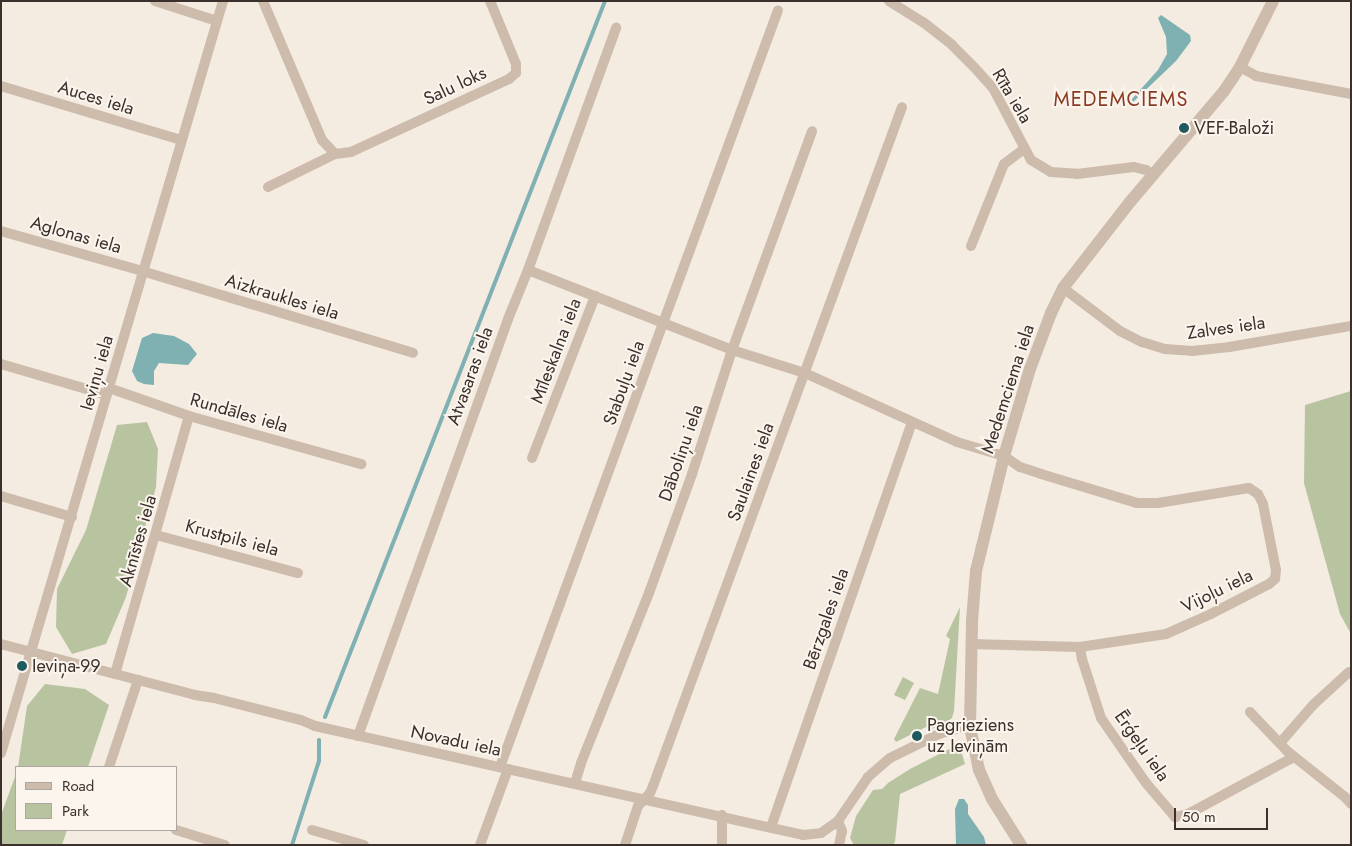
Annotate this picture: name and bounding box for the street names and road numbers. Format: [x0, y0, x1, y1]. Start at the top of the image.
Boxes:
street label: Salu loks [420, 62, 490, 110]
street label: Rīta iela [987, 65, 1037, 127]
street label: Auces iela [55, 76, 137, 120]
street label: Aglonas iela [28, 212, 124, 258]
street label: Aizkraukles iela [223, 269, 341, 325]
street label: Mīleskalna iela [526, 295, 586, 407]
street label: Zalves iela [1185, 312, 1267, 344]
street label: Medemciema iela [977, 322, 1039, 456]
street label: Atvasaras iela [442, 324, 498, 428]
street label: Ieviņu iela [76, 333, 118, 413]
street label: Stabuļu iela [599, 338, 649, 428]
street label: Rundāles iela [188, 389, 290, 437]
street label: Dāboliņu iela [654, 402, 708, 504]
street label: Saulaines iela [723, 420, 779, 524]
street label: Aknīstes iela [115, 493, 161, 589]
street label: Krustpils iela [183, 515, 281, 561]
street label: Vijoļu iela [1178, 564, 1256, 618]
street label: Bērzgales iela [799, 565, 853, 673]
street label: Ērģeļu iela [1110, 706, 1174, 786]
street label: Novadu iela [409, 721, 503, 761]

